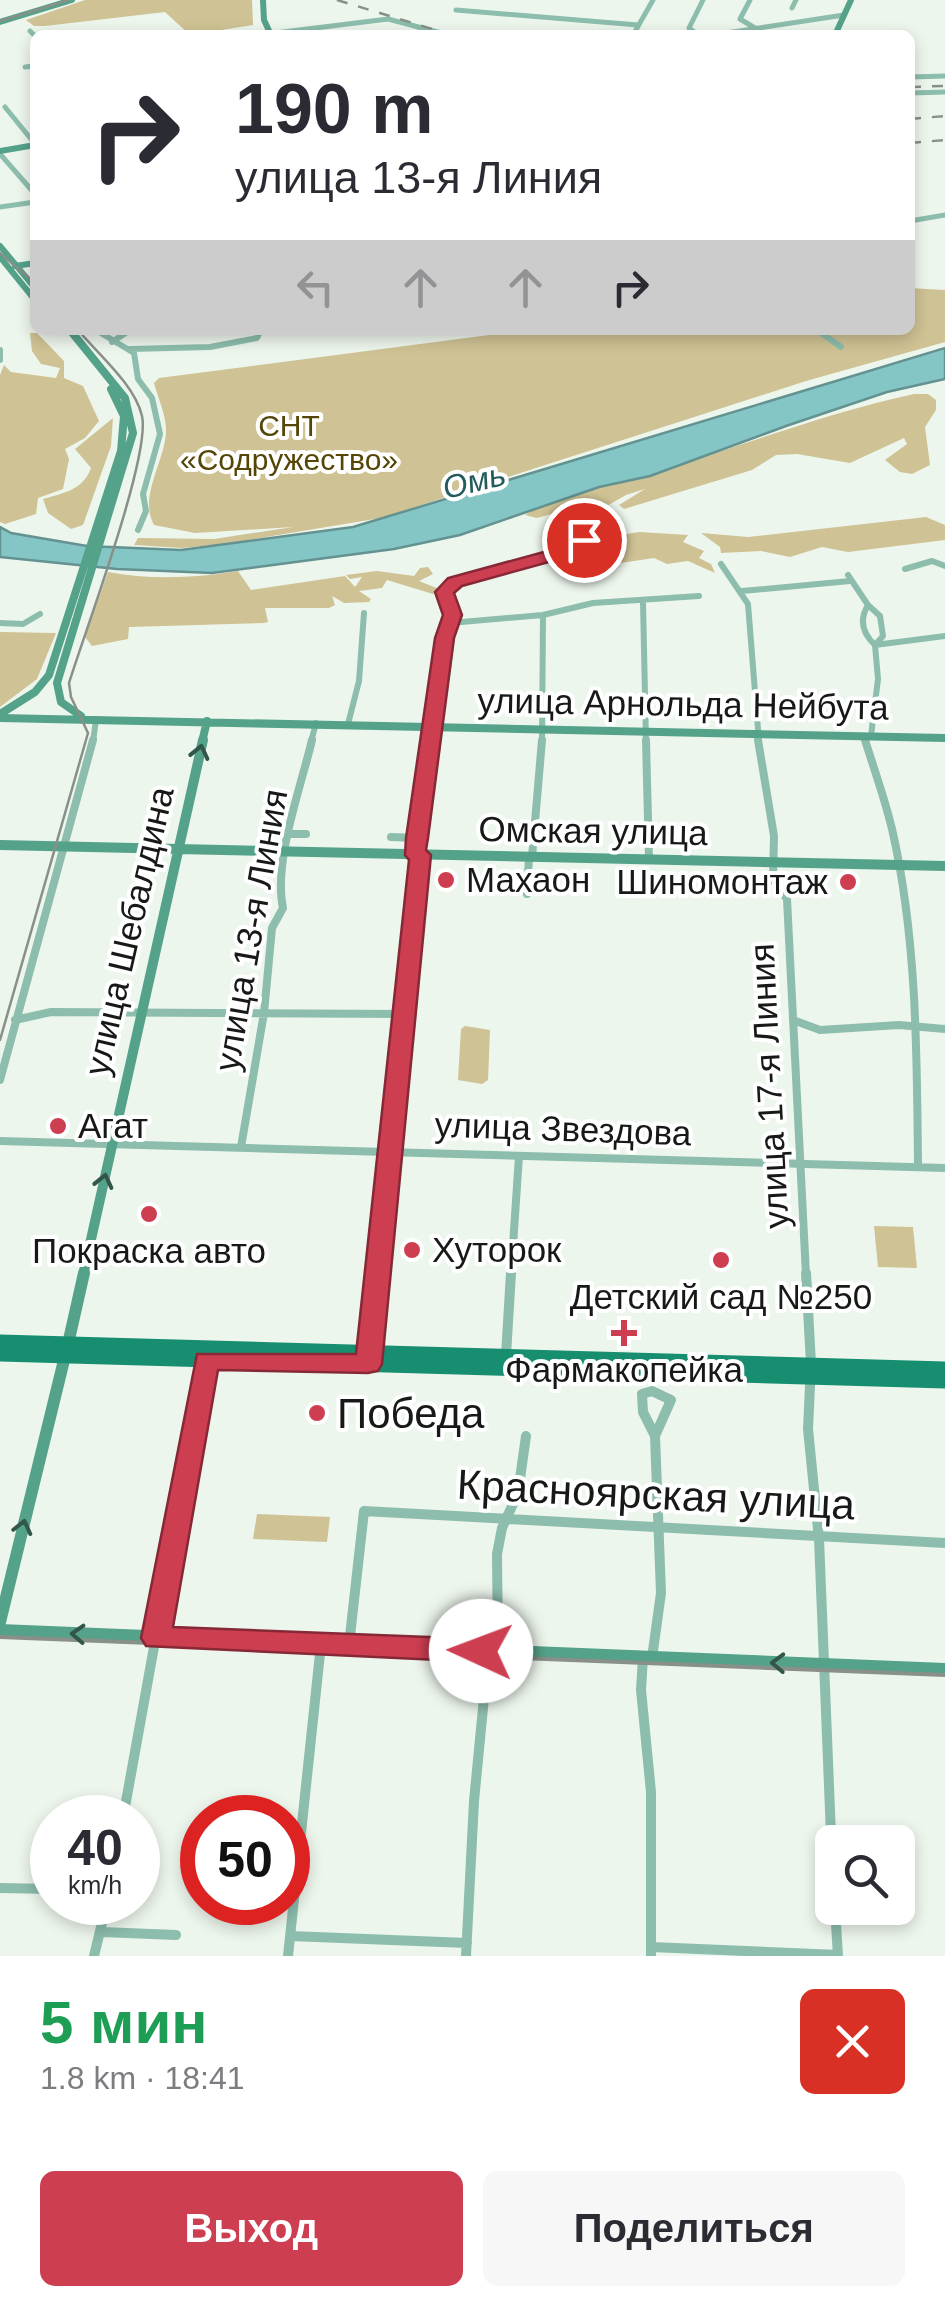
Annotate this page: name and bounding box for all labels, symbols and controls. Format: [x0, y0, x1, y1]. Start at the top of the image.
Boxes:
icon: right [70, 70, 200, 200]
text: 190 m [235, 70, 433, 148]
text: улица 13-я Линия [235, 152, 602, 203]
icon: left [288, 260, 343, 315]
icon: ahead [393, 260, 448, 315]
icon: ahead [498, 260, 553, 315]
icon: right [603, 260, 658, 315]
park label: СНТ «Содружество» [180, 409, 398, 476]
water label: Омь [439, 456, 509, 506]
pin [542, 498, 627, 583]
icon: arrive [557, 513, 612, 568]
street label: улица Арнольда Нейбута [477, 680, 889, 727]
one-way arrow [188, 743, 209, 760]
street label: улица Шебалдина [76, 782, 181, 1079]
street label: улица 13-я Линия [207, 786, 295, 1074]
street label: Омская улица [478, 809, 708, 852]
place label: Махаон [466, 860, 590, 899]
place label: Шиномонтаж [616, 862, 829, 901]
marker: Махаон [435, 869, 457, 891]
marker: Шиномонтаж [837, 871, 859, 893]
street label: улица 17-я Линия [742, 942, 795, 1230]
street label: улица Звездова [434, 1105, 693, 1152]
place label: Агат [78, 1106, 148, 1145]
marker: Агат [47, 1115, 69, 1137]
one-way arrow [92, 1172, 113, 1189]
marker: Покраска авто [138, 1203, 160, 1225]
place label: Хуторок [432, 1230, 562, 1269]
place label: Покраска авто [32, 1231, 266, 1270]
marker: Хуторок [401, 1239, 423, 1261]
marker: Детский сад №250 [710, 1249, 732, 1271]
place label: Детский сад №250 [570, 1277, 872, 1316]
marker: Фармакопейка [613, 1322, 635, 1344]
place label: Фармакопейка [505, 1350, 743, 1389]
place label: Победа [337, 1390, 485, 1437]
marker: Победа [306, 1402, 328, 1424]
street label: Красноярская улица [456, 1461, 857, 1528]
one-way arrow [11, 1519, 32, 1536]
position arrow [429, 1599, 533, 1703]
one-way arrow [70, 1624, 86, 1645]
one-way arrow [769, 1652, 785, 1673]
speed limit sign: 50 [180, 1795, 310, 1925]
text: 40 [67, 1820, 123, 1876]
map controls [815, 1825, 915, 1925]
button: search [815, 1825, 915, 1925]
text: km/h [68, 1871, 122, 1899]
text: 5 мин [40, 1989, 208, 2056]
button: close [800, 1989, 905, 2094]
text: 1.8 km · 18:41 [40, 2060, 245, 2096]
button: Выход [40, 2171, 463, 2286]
button: Поделиться [483, 2171, 905, 2286]

